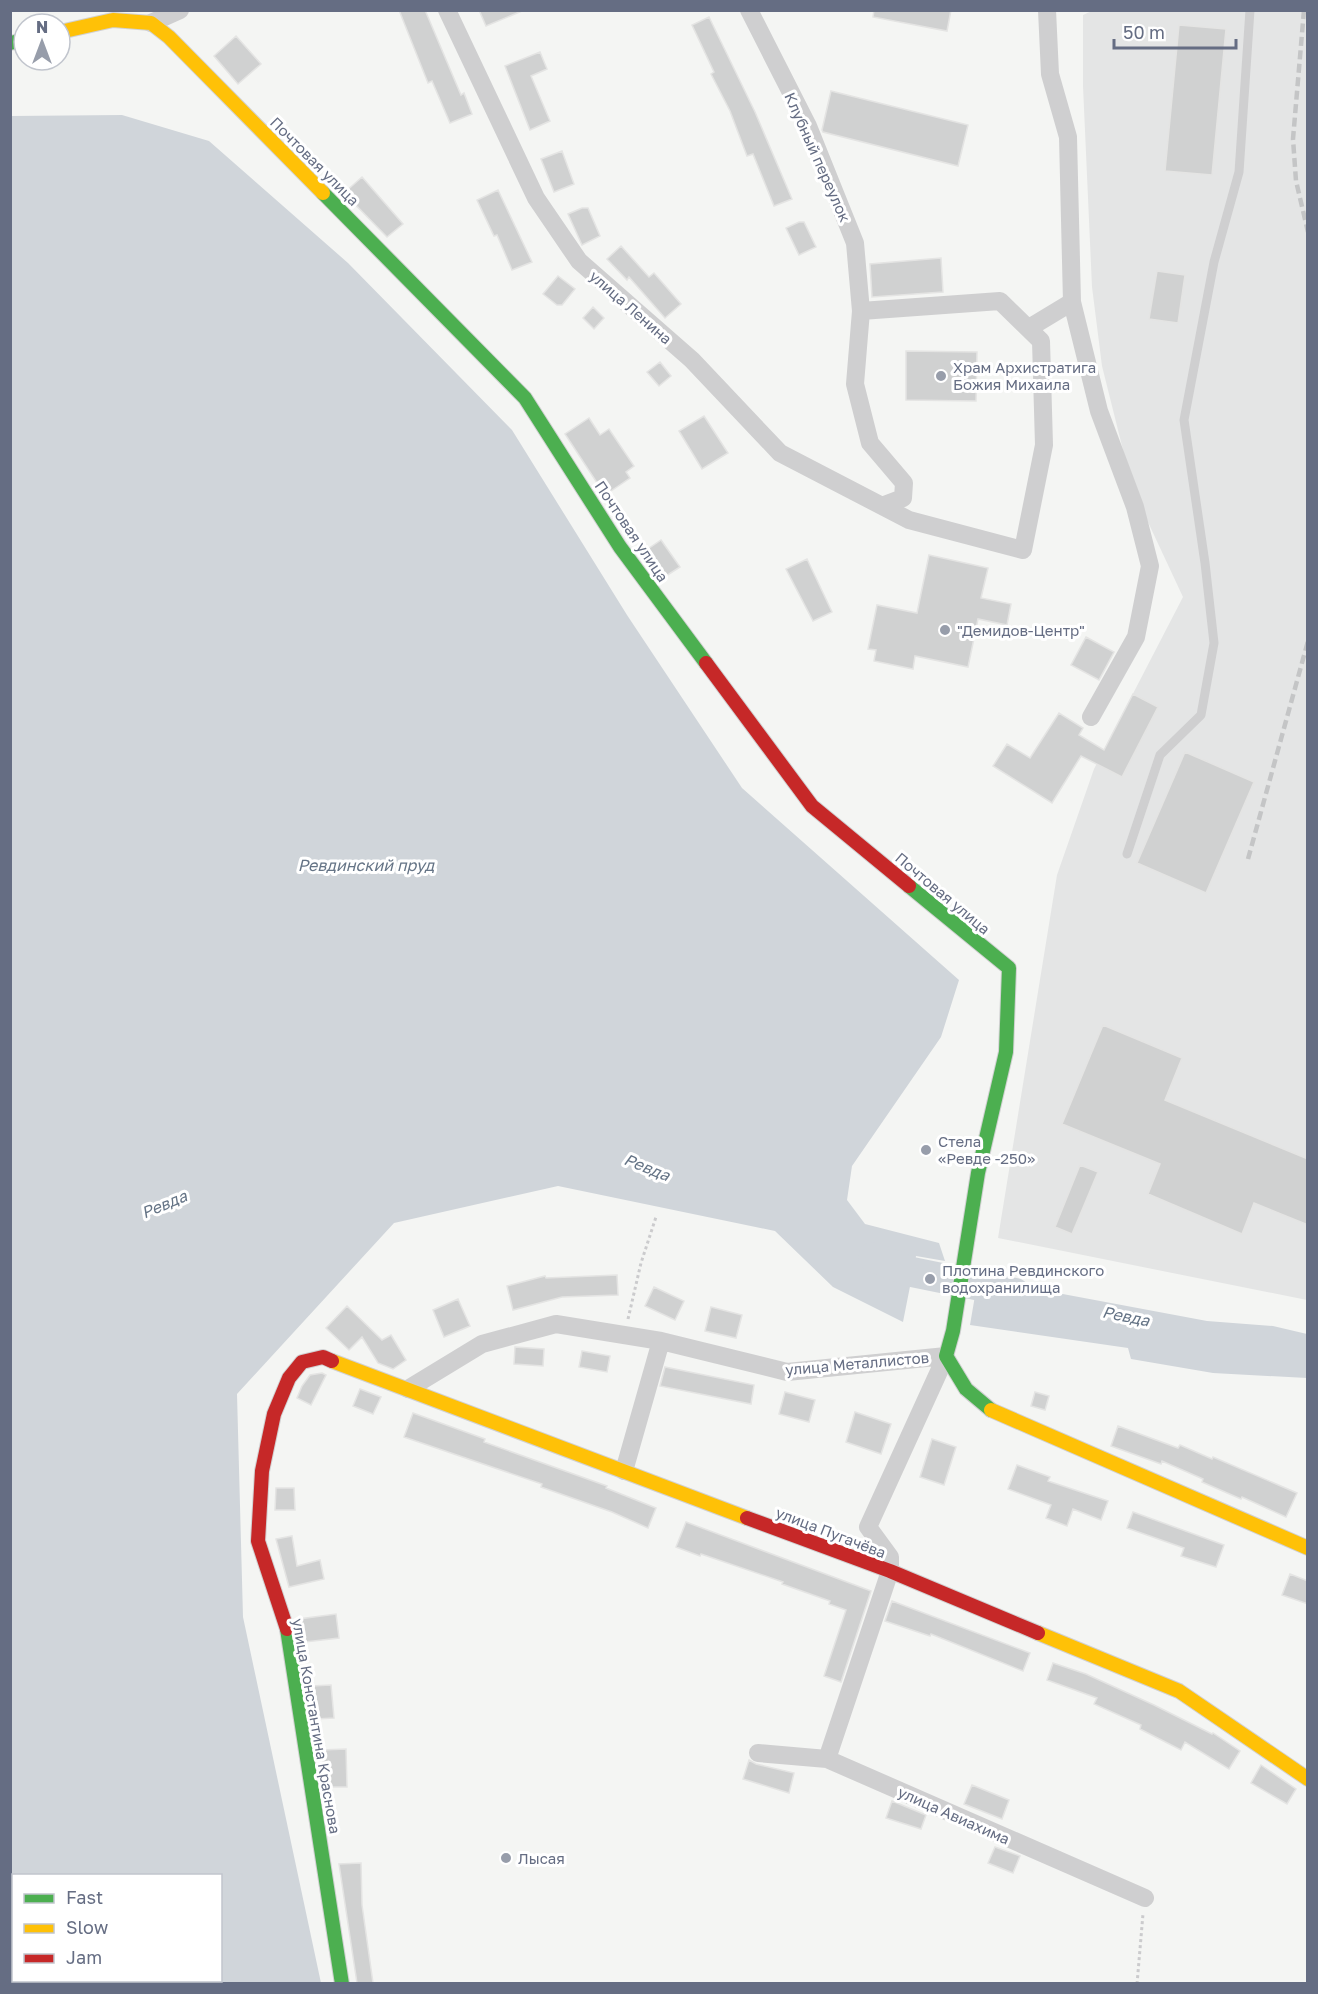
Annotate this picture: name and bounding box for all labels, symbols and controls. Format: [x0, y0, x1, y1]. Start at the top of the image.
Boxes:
north arrow [12, 12, 72, 72]
scale bar [1114, 12, 1236, 50]
text: N [36, 17, 48, 37]
text: 50 m [1123, 21, 1165, 43]
street label: Клубный переулок [781, 90, 855, 225]
street label: Почтовая улица [267, 113, 363, 209]
street label: улица Ленина [586, 266, 676, 348]
place label: Храм Архистратига Божия Михаила [953, 358, 1096, 393]
marker: Храм Архистратига Божия Михаила [934, 369, 948, 383]
street label: Почтовая улица [592, 477, 672, 585]
place label: "Демидов-Центр" [957, 621, 1085, 639]
marker: "Демидов-Центр" [938, 623, 952, 637]
street label: Почтовая улица [892, 848, 994, 938]
water label: Ревдинский пруд [298, 855, 436, 875]
place label: Стела «Ревде -250» [938, 1132, 1035, 1167]
marker: Стела «Ревде -250» [919, 1143, 933, 1157]
water label: Ревда [621, 1149, 674, 1186]
water label: Ревда [138, 1185, 191, 1222]
place label: Плотина Ревдинского водохранилища [942, 1261, 1104, 1296]
marker: Плотина Ревдинского водохранилища [923, 1272, 937, 1286]
water label: Ревда [1101, 1302, 1152, 1331]
street label: улица Металлистов [784, 1348, 930, 1378]
street label: улица Пугачёва [773, 1503, 889, 1561]
street label: улица Константина Краснова [289, 1617, 345, 1835]
street label: улица Авиахима [895, 1782, 1013, 1848]
place label: Лысая [518, 1849, 565, 1867]
marker: Лысая [499, 1851, 513, 1865]
legend [12, 1874, 222, 1982]
text: Fast [66, 1886, 103, 1908]
text: Slow [66, 1916, 109, 1938]
text: Jam [66, 1946, 102, 1968]

